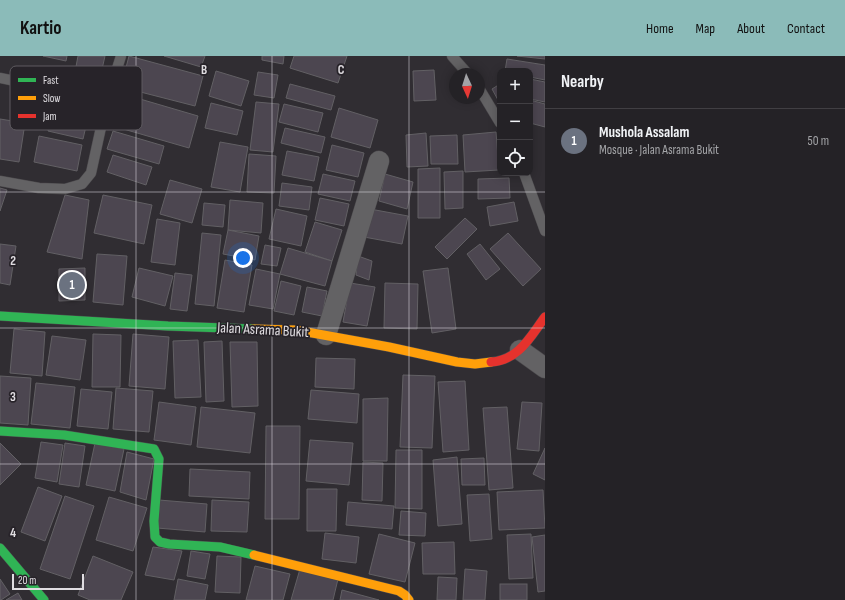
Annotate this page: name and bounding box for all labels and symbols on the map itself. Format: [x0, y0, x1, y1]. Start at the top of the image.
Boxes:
text: B [201, 62, 207, 78]
text: C [338, 62, 345, 78]
legend [10, 66, 142, 130]
north arrow [449, 68, 485, 104]
text: Fast [43, 74, 59, 87]
text: Slow [43, 92, 60, 105]
text: Jam [42, 110, 57, 123]
your location [233, 248, 253, 268]
text: 2 [10, 253, 16, 269]
pin: 1 [59, 270, 85, 300]
street label: Jalan Asrama Bukit [216, 318, 310, 342]
text: 3 [10, 389, 16, 405]
text: 4 [10, 525, 16, 541]
scale bar [12, 572, 84, 591]

